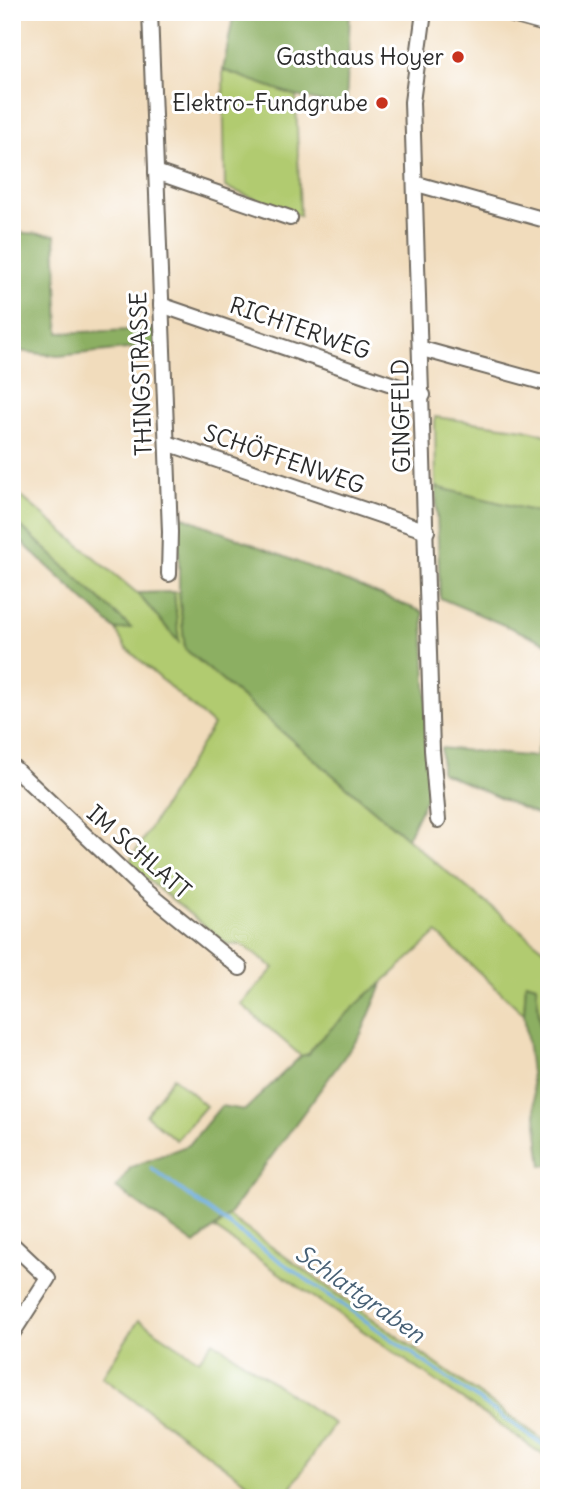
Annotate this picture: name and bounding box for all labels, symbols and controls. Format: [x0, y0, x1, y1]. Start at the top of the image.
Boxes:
place label: Gasthaus Hoyer [276, 42, 445, 71]
marker: Gasthaus Hoyer [450, 49, 466, 65]
place label: Elektro-Fundgrube [172, 88, 368, 117]
marker: Elektro-Fundgrube [374, 95, 390, 111]
street label: RICHTERWEG [226, 290, 374, 365]
street label: THINGSTRASSE [123, 291, 158, 457]
street label: GINGFELD [385, 359, 416, 474]
street label: SCHÖFFENWEG [200, 417, 368, 500]
street label: IM SCHLATT [81, 798, 197, 905]
water label: Schlattgraben [290, 1237, 432, 1350]

